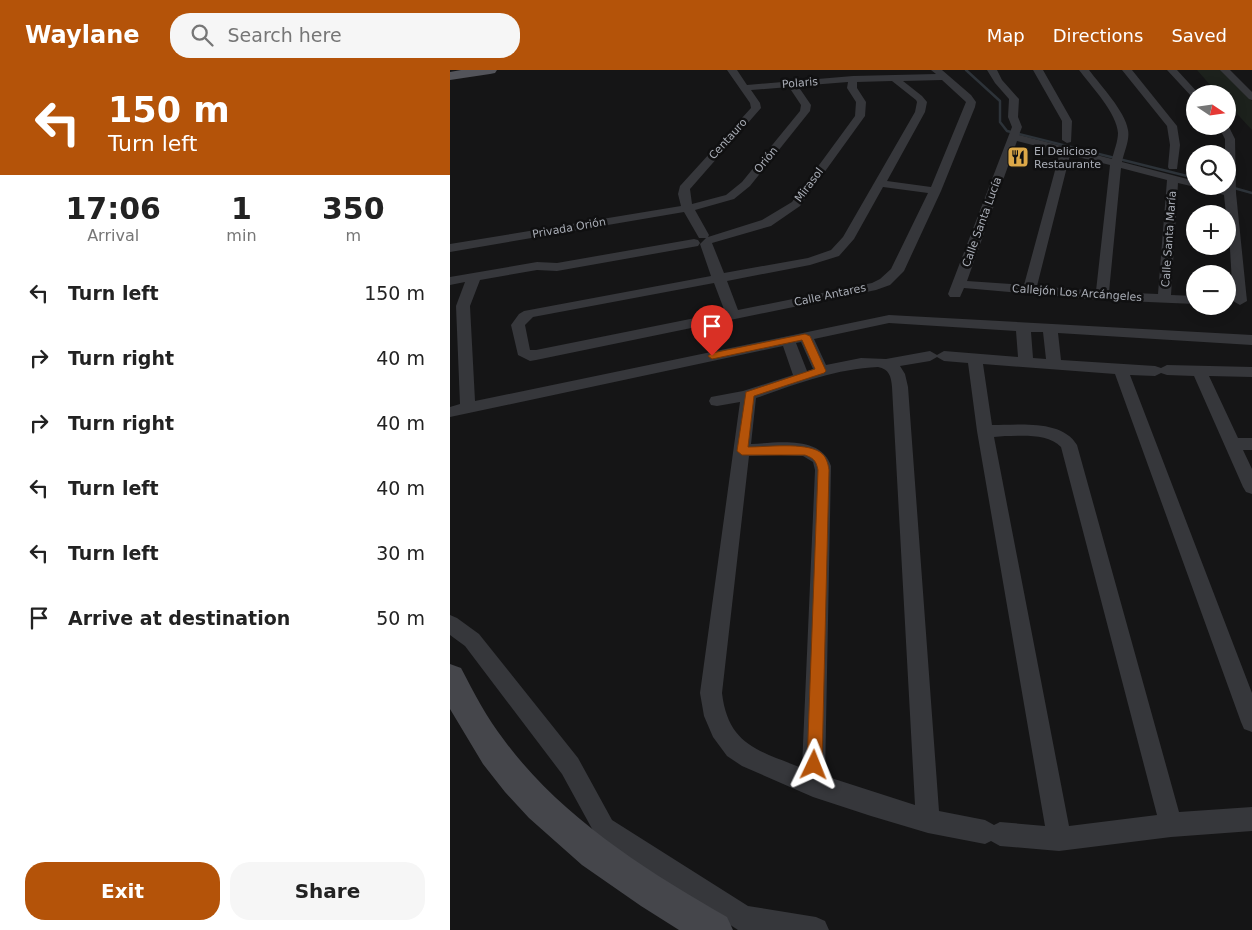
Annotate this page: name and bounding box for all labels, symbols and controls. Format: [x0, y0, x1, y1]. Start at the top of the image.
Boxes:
search box [170, 13, 520, 58]
text: Waylane [25, 21, 140, 49]
icon: search [188, 21, 216, 49]
text: Search here [228, 24, 342, 46]
text: Map [987, 25, 1025, 46]
text: Directions [1053, 25, 1143, 46]
text: Saved [1171, 25, 1227, 46]
street label: Polaris [781, 75, 819, 91]
north arrow [1186, 85, 1236, 135]
map controls [1186, 85, 1236, 315]
icon: left [25, 90, 90, 155]
text: 150 m [108, 90, 230, 130]
street label: Centauro [706, 116, 750, 162]
text: Turn left [108, 131, 197, 156]
street label: Orión [752, 144, 780, 176]
restaurant icon: El Delicioso Restaurante [1006, 145, 1030, 169]
place label: El Delicioso Restaurante [1034, 145, 1101, 171]
button: search [1186, 145, 1236, 195]
street label: Mirasol [792, 165, 826, 205]
street label: Calle Santa Lucía [960, 175, 1004, 269]
street label: Calle Santa María [1159, 190, 1179, 288]
text: 17:06 [65, 191, 161, 226]
text: 1 [231, 191, 252, 226]
text: 350 [322, 191, 385, 226]
button: + [1186, 205, 1236, 255]
street label: Privada Orión [531, 215, 607, 241]
text: Arrival [87, 226, 139, 245]
text: min [226, 226, 257, 245]
text: m [345, 226, 361, 245]
button: − [1186, 265, 1236, 315]
icon: left [25, 279, 53, 307]
street label: Calle Antares [793, 281, 867, 309]
text: Turn left [68, 282, 159, 304]
text: 150 m [364, 282, 425, 304]
street label: Callejón Los Arcángeles [1012, 282, 1143, 304]
pin [691, 305, 733, 356]
icon: arrive [698, 312, 726, 340]
icon: right [25, 344, 53, 372]
text: Turn right [68, 347, 174, 369]
text: 40 m [376, 347, 425, 369]
icon: right [25, 409, 53, 437]
text: Turn right [68, 412, 174, 434]
text: 40 m [376, 412, 425, 434]
icon: left [25, 474, 53, 502]
text: Turn left [68, 477, 159, 499]
text: 40 m [376, 477, 425, 499]
icon: left [25, 539, 53, 567]
text: Turn left [68, 542, 159, 564]
text: 30 m [376, 542, 425, 564]
icon: arrive [25, 604, 53, 632]
text: Arrive at destination [68, 607, 290, 629]
text: 50 m [376, 607, 425, 629]
position arrow [787, 738, 839, 790]
button: Exit [25, 862, 220, 920]
button: Share [230, 862, 425, 920]

